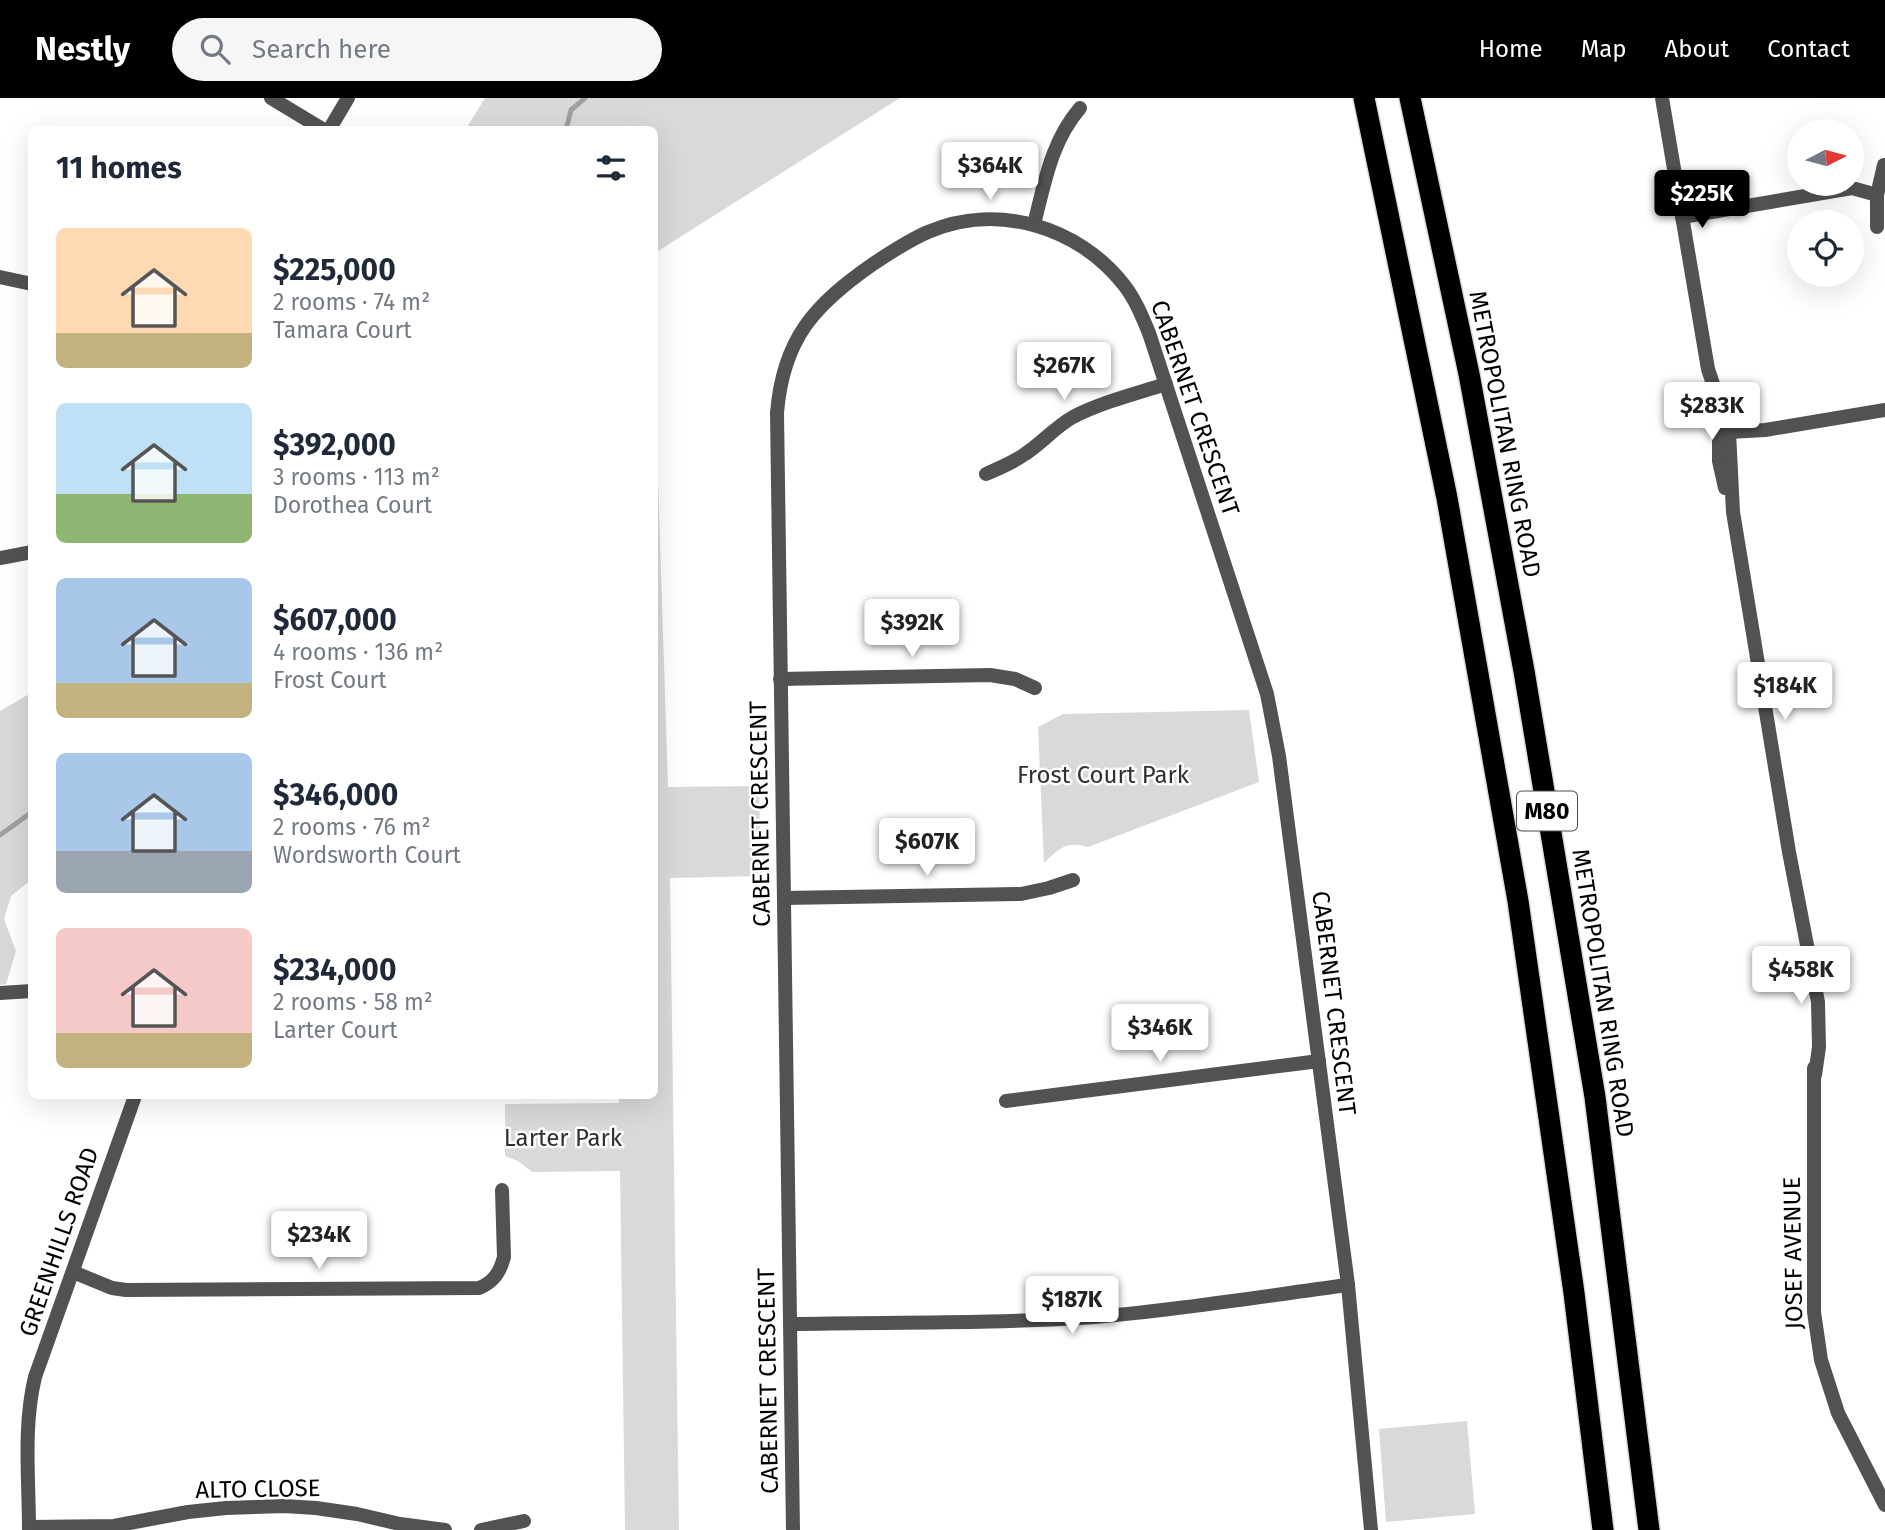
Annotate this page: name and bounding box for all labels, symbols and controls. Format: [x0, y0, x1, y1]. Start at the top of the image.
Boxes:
search box [172, 18, 662, 81]
text: Nestly [35, 29, 130, 69]
icon: search [196, 30, 234, 68]
text: Search here [252, 34, 391, 65]
text: Home [1479, 35, 1543, 63]
text: Map [1581, 35, 1627, 63]
text: About [1665, 35, 1729, 63]
text: Contact [1767, 35, 1850, 63]
north arrow [1787, 119, 1864, 196]
map controls [1787, 119, 1864, 287]
pin: $364K [941, 142, 1039, 202]
icon: filters [592, 149, 630, 187]
text: 11 homes [56, 150, 182, 186]
text: $364K [957, 151, 1023, 179]
pin: $225K [1653, 170, 1751, 230]
text: $225K [1670, 179, 1734, 207]
button: locate [1787, 210, 1864, 287]
text: $225,000 [273, 252, 396, 288]
icon: home [112, 256, 196, 340]
text: 2 rooms · 74 m² [273, 288, 430, 316]
street label: METROPOLITAN RING ROAD [1463, 288, 1547, 580]
street label: CABERNET CRESCENT [1145, 297, 1245, 520]
text: Tamara Court [273, 316, 412, 344]
pin: $267K [1015, 342, 1113, 402]
text: $267K [1033, 351, 1095, 379]
pin: $283K [1663, 382, 1761, 442]
text: $283K [1680, 391, 1744, 419]
text: $392,000 [273, 427, 396, 463]
icon: home [112, 431, 196, 515]
text: 3 rooms · 113 m² [273, 463, 440, 491]
text: Dorothea Court [273, 491, 432, 519]
pin: $392K [863, 600, 961, 659]
text: $607,000 [273, 602, 397, 638]
icon: home [112, 606, 196, 690]
text: $392K [880, 608, 944, 636]
text: 4 rooms · 136 m² [273, 638, 443, 666]
pin: $184K [1736, 662, 1834, 722]
text: Frost Court [273, 666, 387, 694]
text: $184K [1753, 671, 1817, 699]
street label: CABERNET CRESCENT [744, 700, 776, 927]
park label: Frost Court Park [1017, 761, 1190, 789]
text: $346,000 [273, 777, 398, 813]
icon: home [112, 781, 196, 865]
road number: M80 [1517, 792, 1577, 831]
text: 2 rooms · 76 m² [273, 813, 431, 841]
pin: $607K [878, 818, 976, 878]
text: $607K [895, 827, 959, 855]
text: Wordsworth Court [273, 841, 461, 869]
street label: METROPOLITAN RING ROAD [1566, 847, 1640, 1139]
street label: CABERNET CRESCENT [1306, 889, 1362, 1117]
pin: $458K [1752, 946, 1850, 1006]
text: $234,000 [273, 952, 396, 988]
text: $458K [1768, 955, 1834, 983]
icon: home [112, 956, 196, 1040]
text: 2 rooms · 58 m² [273, 988, 433, 1016]
pin: $346K [1111, 1004, 1209, 1064]
text: $346K [1127, 1013, 1193, 1041]
text: Larter Court [273, 1016, 398, 1044]
park label: Larter Park [504, 1124, 623, 1152]
street label: GREENHILLS ROAD [14, 1144, 104, 1340]
street label: JOSEF AVENUE [1778, 1176, 1808, 1330]
pin: $234K [270, 1212, 368, 1271]
text: $234K [287, 1220, 351, 1248]
street label: CABERNET CRESCENT [752, 1267, 784, 1494]
pin: $187K [1023, 1276, 1121, 1336]
text: $187K [1042, 1285, 1102, 1313]
street label: ALTO CLOSE [195, 1474, 321, 1504]

